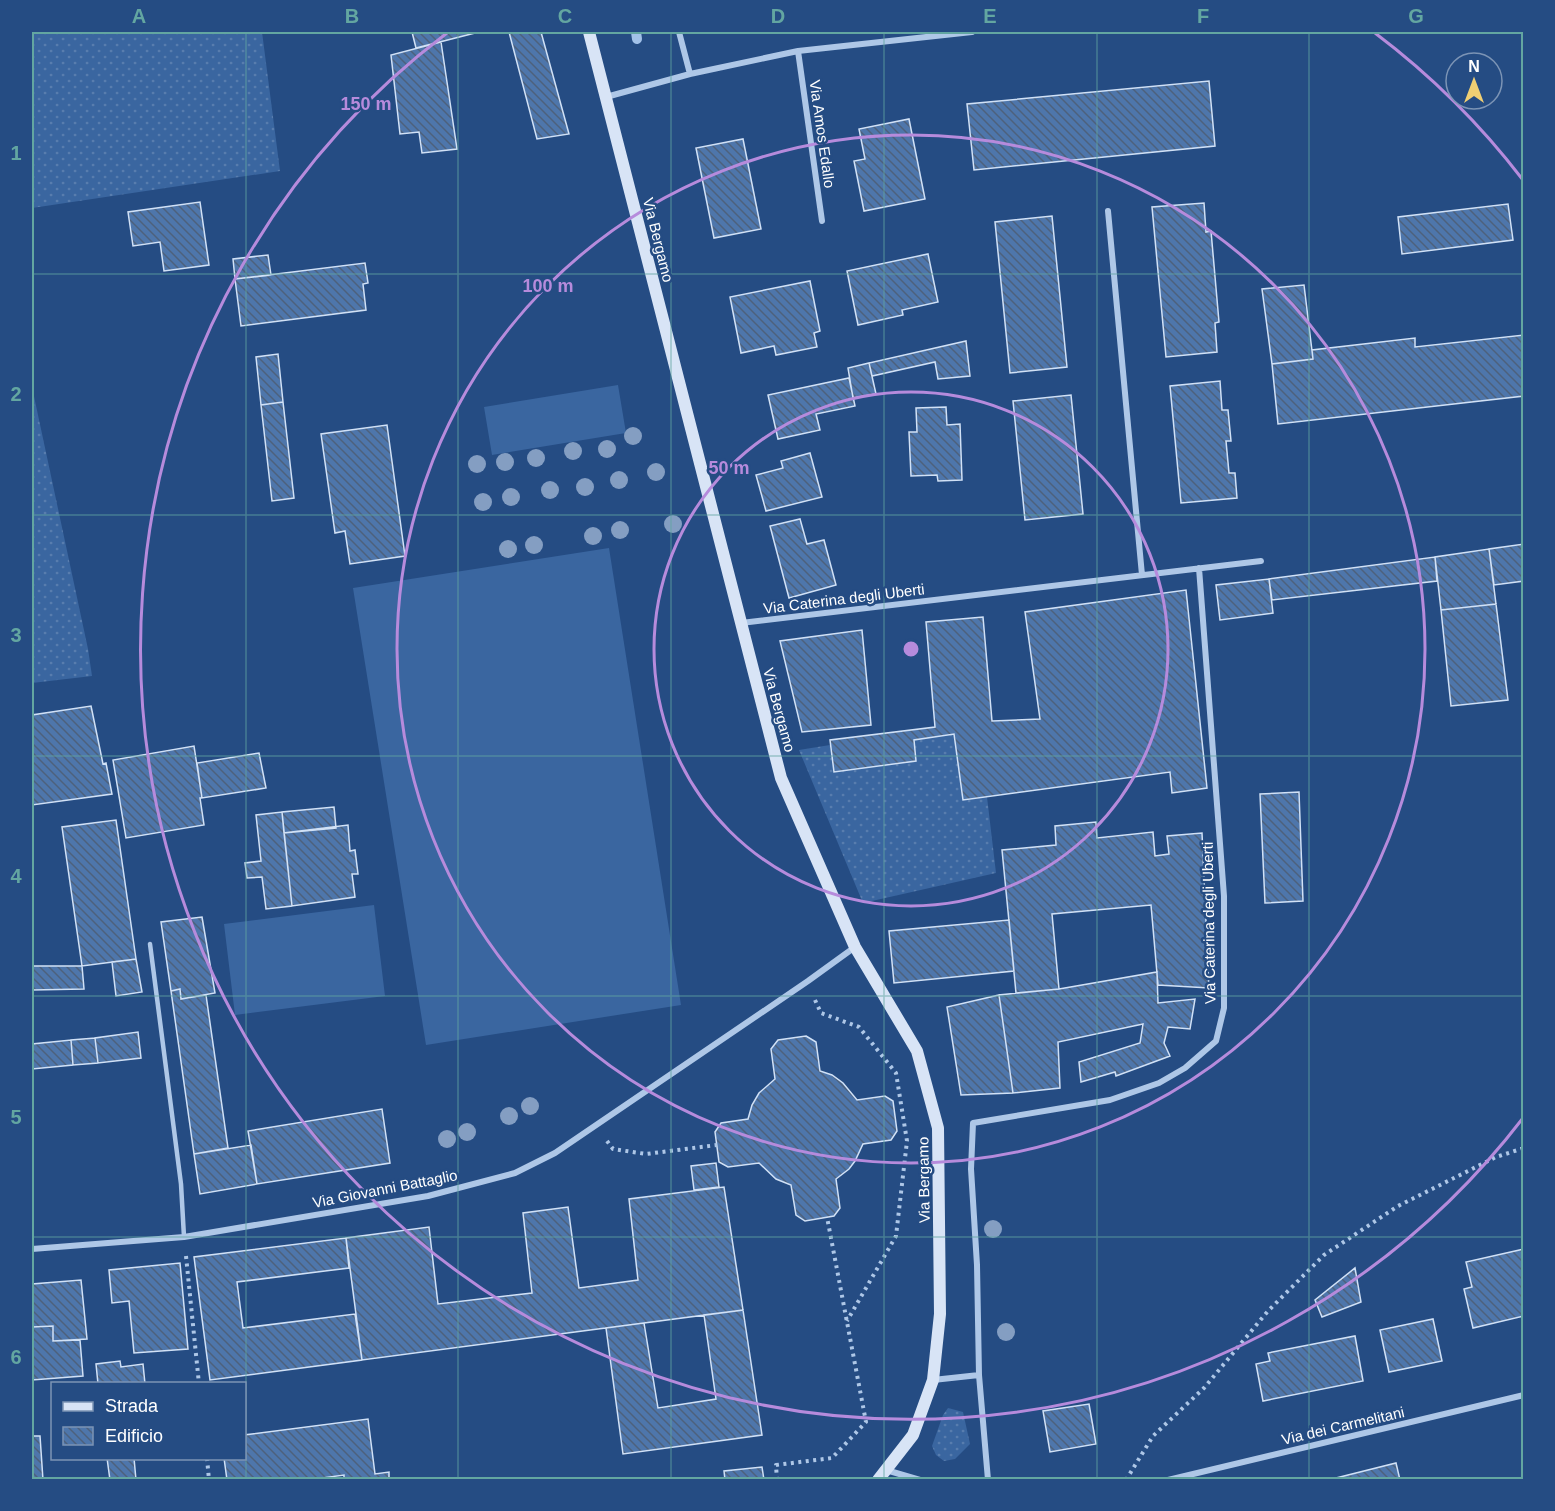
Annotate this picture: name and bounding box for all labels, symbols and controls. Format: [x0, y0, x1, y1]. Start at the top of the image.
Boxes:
text: A [132, 5, 146, 27]
text: B [345, 5, 359, 27]
text: C [558, 5, 572, 27]
text: D [771, 5, 785, 27]
text: E [983, 5, 997, 27]
text: F [1197, 5, 1209, 27]
text: G [1408, 5, 1424, 27]
north arrow [1444, 51, 1504, 111]
text: N [1468, 58, 1480, 75]
street label: Via Amos Edallo [806, 79, 838, 189]
text: 150 m [340, 94, 392, 114]
text: 1 [10, 142, 22, 164]
street label: Via Bergamo [640, 196, 677, 284]
text: 100 m [522, 276, 574, 296]
text: 2 [10, 383, 22, 405]
text: 50 m [708, 458, 750, 478]
street label: Via Caterina degli Uberti [762, 580, 926, 617]
text: 3 [10, 624, 22, 646]
centre of rings [901, 639, 921, 659]
street label: Via Bergamo [760, 666, 799, 754]
street label: Via Caterina degli Uberti [1199, 842, 1218, 1004]
text: 4 [10, 865, 22, 887]
text: 5 [10, 1106, 22, 1128]
street label: Via Bergamo [914, 1137, 933, 1223]
street label: Via Giovanni Battaglio [311, 1166, 459, 1211]
text: 6 [10, 1346, 22, 1368]
legend [51, 1382, 246, 1460]
text: Strada [105, 1396, 159, 1416]
street label: Via dei Carmelitani [1280, 1403, 1406, 1448]
text: Edificio [105, 1426, 163, 1446]

